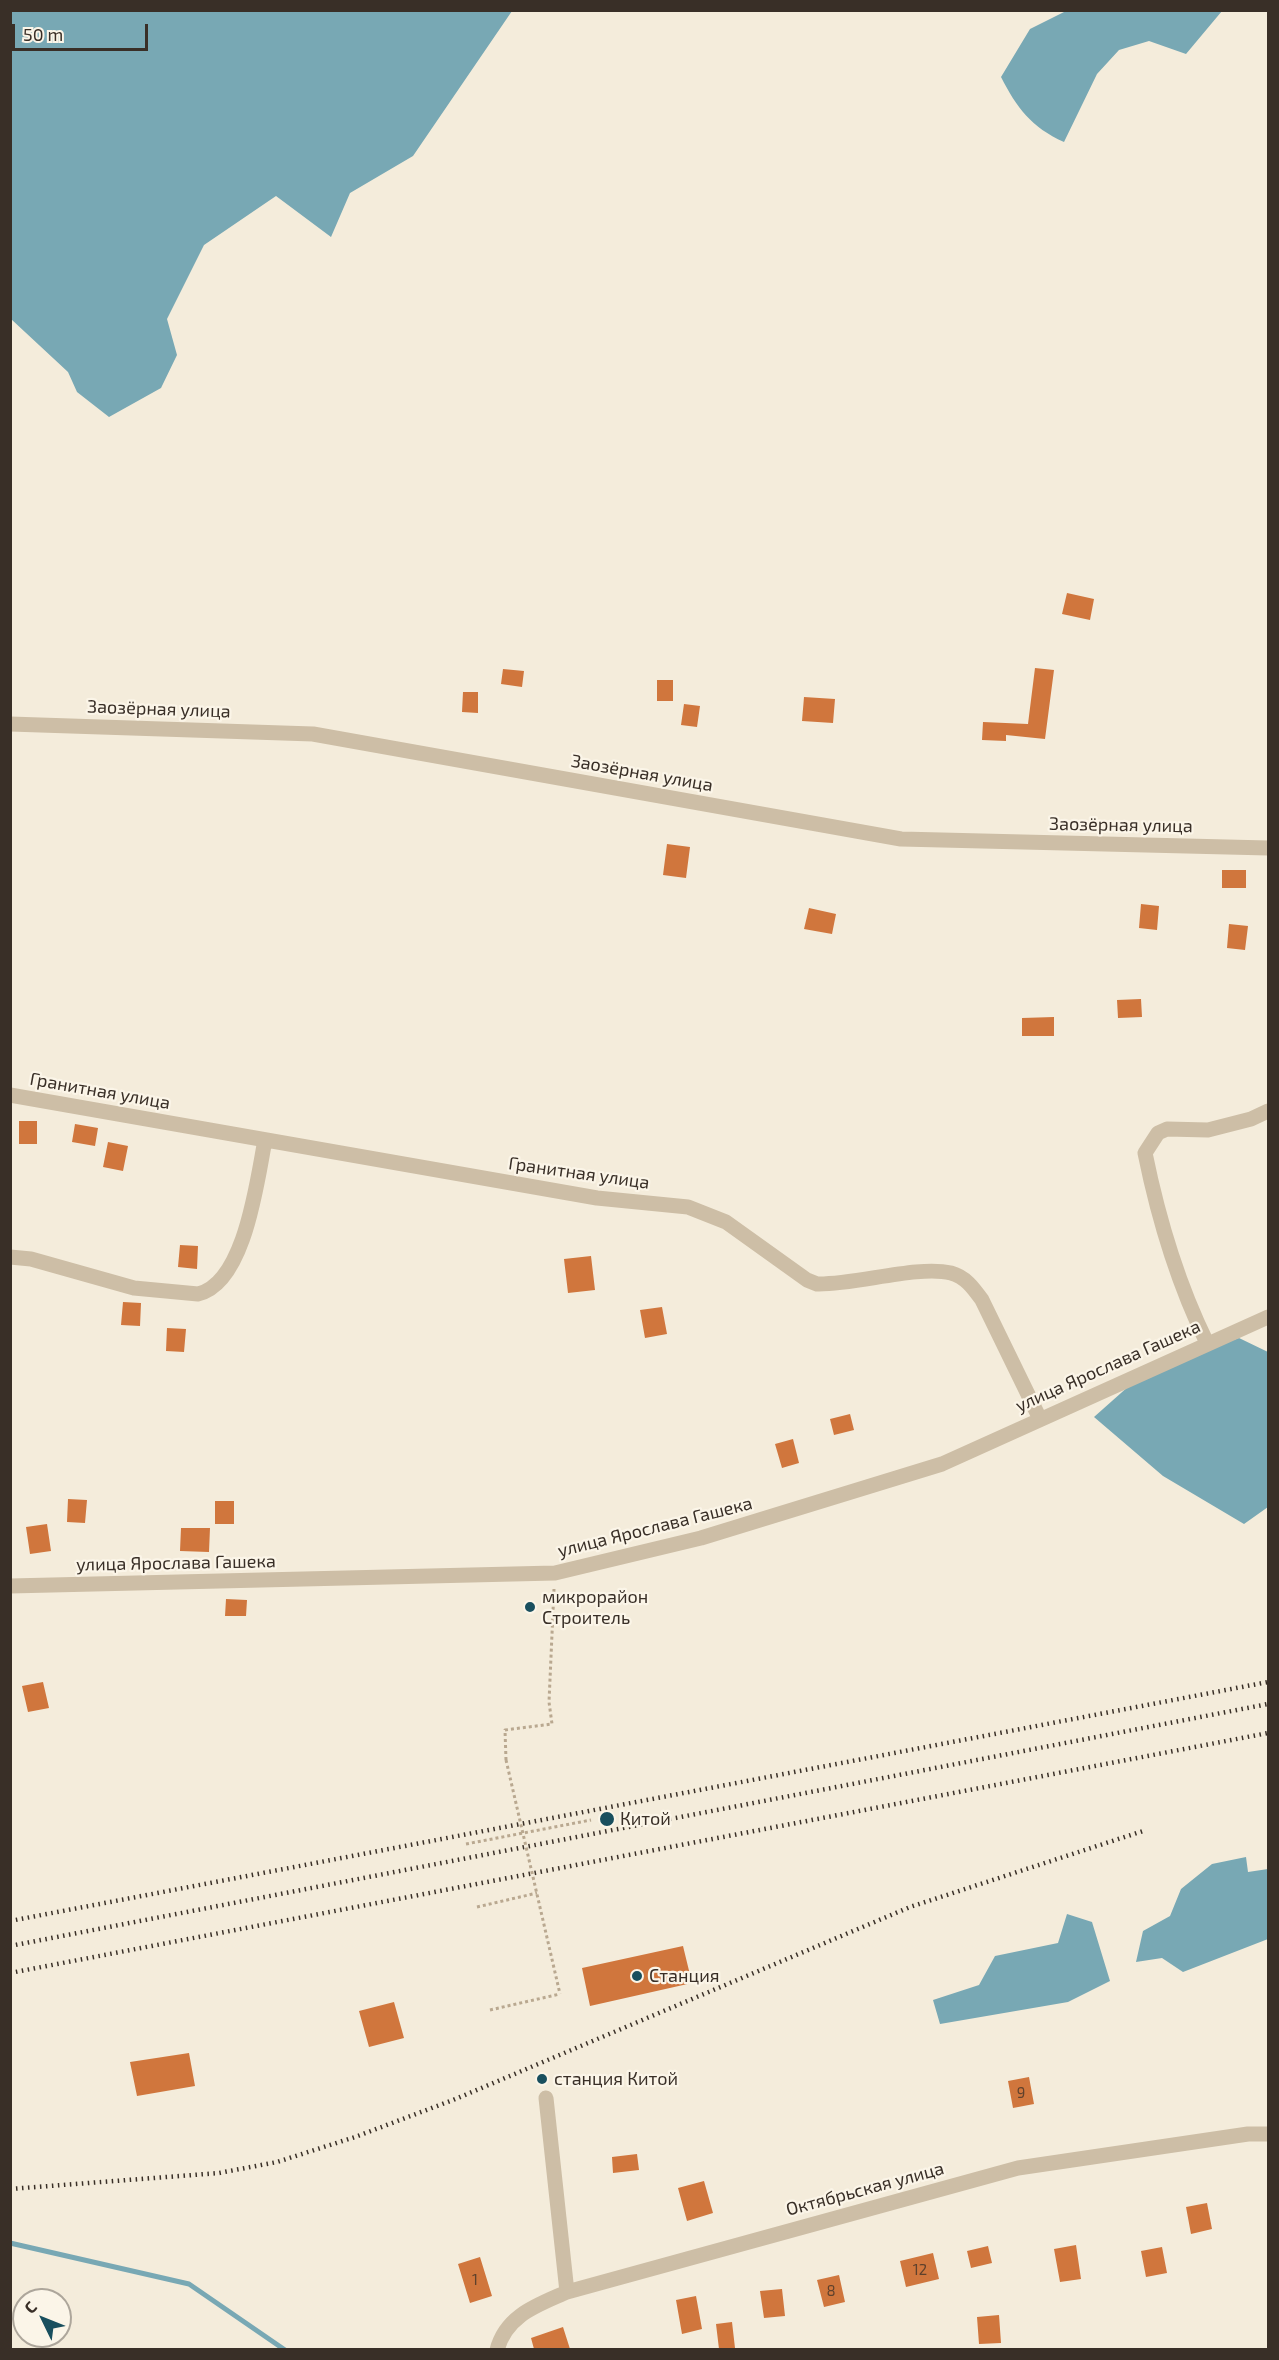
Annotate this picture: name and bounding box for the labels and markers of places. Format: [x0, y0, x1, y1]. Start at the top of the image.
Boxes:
place label: микрорайон Строитель [542, 1586, 648, 1628]
marker: микрорайон Строитель [523, 1600, 537, 1614]
place label: Китой [620, 1808, 671, 1830]
marker: Китой [598, 1810, 616, 1828]
place label: Станция [649, 1965, 720, 1987]
marker: Станция [630, 1969, 644, 1983]
place label: станция Китой [554, 2068, 678, 2090]
marker: станция Китой [535, 2072, 549, 2086]

